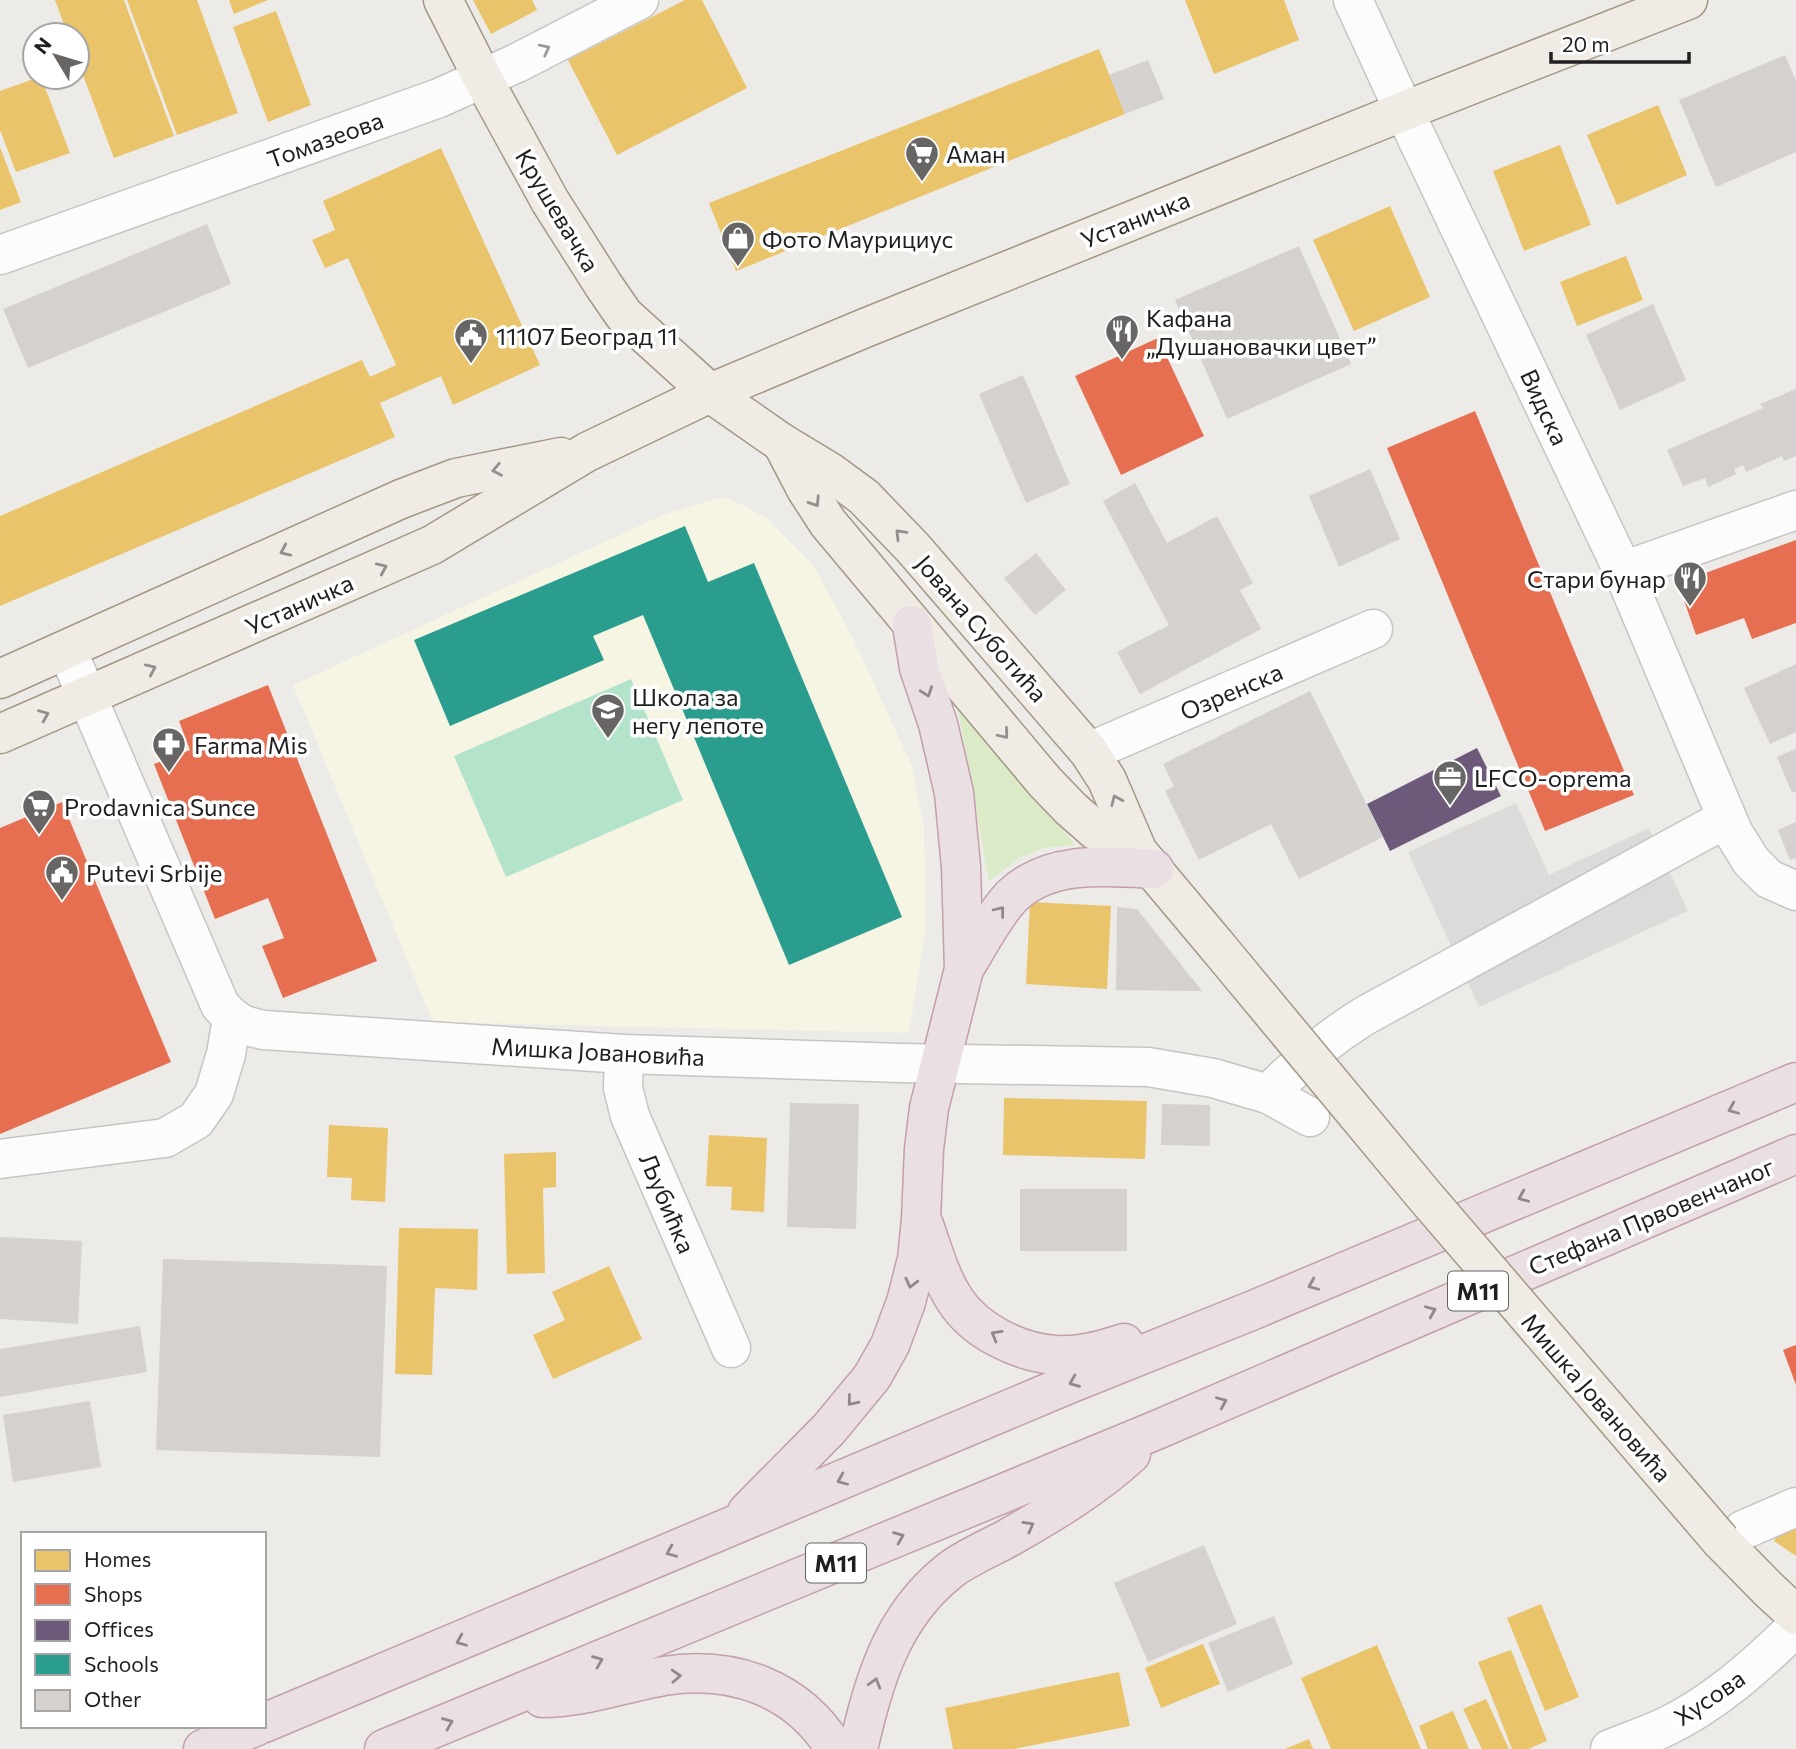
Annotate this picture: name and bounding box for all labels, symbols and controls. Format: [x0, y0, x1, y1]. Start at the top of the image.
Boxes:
north arrow [21, 21, 91, 91]
scale bar [1551, 21, 1689, 65]
text: 20 m [1562, 31, 1610, 56]
text: N [29, 33, 56, 58]
one-way arrow [537, 43, 550, 57]
street label: Томазеова [263, 105, 387, 173]
supermarket icon: Аман [903, 134, 941, 183]
place label: Аман [946, 139, 1006, 168]
street label: Крушевачка [510, 143, 606, 277]
street label: Устаничка [1076, 184, 1194, 254]
shop icon: Фото Маурициус [719, 219, 757, 268]
place label: Фото Маурициус [762, 224, 953, 253]
place label: Кафана „Душановачки цвет” [1146, 303, 1377, 360]
restaurant icon: Кафана „Душановачки цвет” [1103, 312, 1141, 361]
public building icon: 11107 Београд 11 [452, 316, 490, 365]
place label: 11107 Београд 11 [496, 321, 678, 350]
street label: Видска [1515, 364, 1575, 450]
one-way arrow [491, 461, 503, 476]
one-way arrow [806, 495, 819, 508]
one-way arrow [895, 529, 908, 542]
one-way arrow [280, 543, 292, 557]
street label: Јована Суботића [910, 548, 1054, 708]
restaurant icon: Стари бунар [1671, 559, 1709, 608]
one-way arrow [375, 562, 387, 576]
place label: Стари бунар [1527, 564, 1666, 593]
street label: Устаничка [241, 567, 357, 641]
street label: Озренска [1175, 656, 1287, 726]
one-way arrow [144, 663, 156, 677]
place label: Школа за негу лепоте [632, 682, 764, 739]
one-way arrow [919, 685, 933, 698]
school or university icon: Школа за негу лепоте [589, 691, 627, 740]
one-way arrow [38, 710, 50, 724]
pharmacy icon: Farma Mis [150, 725, 188, 774]
one-way arrow [996, 725, 1008, 738]
place label: Farma Mis [194, 730, 308, 759]
office icon: LFCO-oprema [1431, 758, 1469, 807]
place label: LFCO-oprema [1474, 763, 1632, 792]
supermarket icon: Prodavnica Sunce [20, 787, 58, 836]
place label: Prodavnica Sunce [64, 792, 256, 821]
one-way arrow [1110, 795, 1124, 808]
public building icon: Putevi Srbije [43, 853, 81, 902]
place label: Putevi Srbije [86, 858, 222, 887]
one-way arrow [992, 907, 1005, 919]
street label: Мишка Јовановића [491, 1031, 705, 1071]
one-way arrow [1728, 1101, 1740, 1115]
street label: Љубићка [634, 1149, 702, 1257]
street label: Стефана Првовенчаног [1524, 1151, 1778, 1281]
one-way arrow [1518, 1188, 1530, 1202]
road number: M11 [1448, 1272, 1508, 1310]
one-way arrow [1308, 1276, 1320, 1290]
one-way arrow [905, 1277, 919, 1289]
one-way arrow [1424, 1305, 1436, 1319]
street label: Мишка Јовановића [1516, 1307, 1678, 1487]
one-way arrow [991, 1330, 1004, 1343]
one-way arrow [1069, 1373, 1081, 1387]
one-way arrow [848, 1393, 860, 1406]
one-way arrow [1215, 1396, 1227, 1410]
one-way arrow [837, 1472, 849, 1486]
one-way arrow [1022, 1521, 1034, 1534]
one-way arrow [892, 1531, 904, 1545]
legend [21, 1532, 266, 1728]
one-way arrow [665, 1544, 677, 1558]
road number: M11 [806, 1544, 866, 1582]
text: Homes [84, 1546, 151, 1571]
text: Shops [84, 1581, 143, 1606]
text: Offices [84, 1616, 154, 1641]
one-way arrow [456, 1632, 468, 1646]
text: Schools [84, 1651, 159, 1676]
one-way arrow [591, 1655, 603, 1669]
street label: Хусова [1668, 1663, 1750, 1731]
one-way arrow [671, 1668, 682, 1683]
one-way arrow [867, 1677, 882, 1689]
text: Other [84, 1686, 141, 1711]
one-way arrow [440, 1717, 453, 1731]

